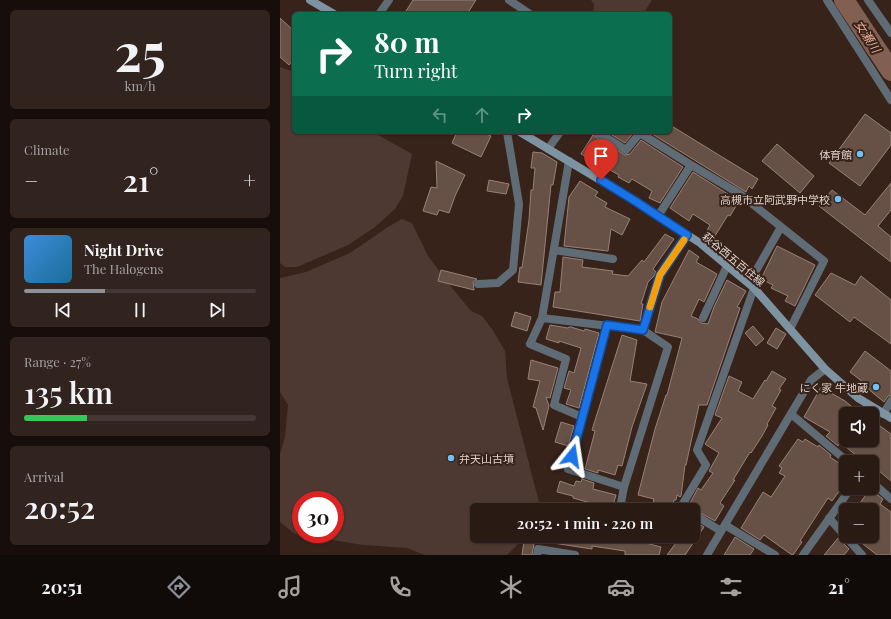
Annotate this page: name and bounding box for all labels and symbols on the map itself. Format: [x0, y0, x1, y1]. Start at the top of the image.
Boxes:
water label: 女瀬川 [851, 17, 886, 57]
pin [584, 139, 618, 180]
place label: 体育館 [819, 147, 852, 162]
marker: 体育館 [855, 149, 865, 159]
place label: 高槻市立阿武野中学校 [720, 192, 830, 207]
marker: 高槻市立阿武野中学校 [833, 194, 843, 204]
street label: 萩谷西五百住線 [700, 229, 768, 289]
place label: にく家 牛地蔵 [799, 380, 868, 395]
marker: にく家 牛地蔵 [871, 382, 881, 392]
position arrow [551, 435, 593, 477]
place label: 弁天山古墳 [459, 451, 514, 466]
marker: 弁天山古墳 [446, 453, 456, 463]
speed limit sign: 30 [292, 491, 344, 543]

